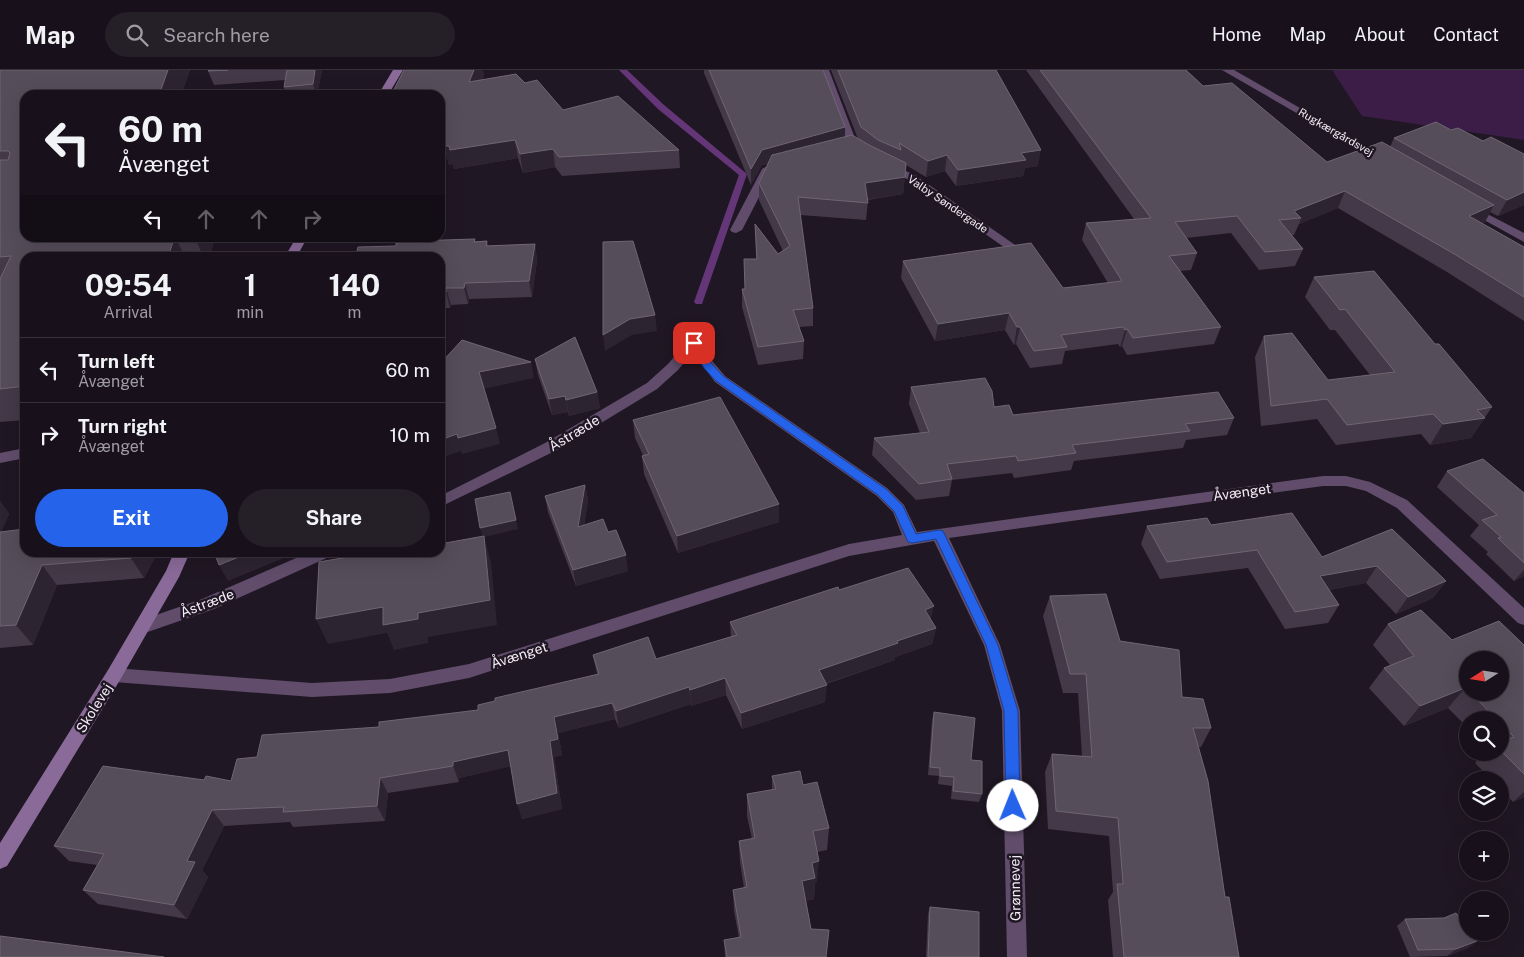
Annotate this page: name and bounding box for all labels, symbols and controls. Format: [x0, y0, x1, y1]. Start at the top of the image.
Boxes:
search box [105, 12, 455, 57]
text: Map [25, 21, 75, 49]
icon: search [123, 21, 151, 49]
text: Search here [163, 24, 270, 46]
text: Home [1212, 24, 1262, 45]
text: Map [1290, 24, 1326, 45]
text: About [1354, 24, 1405, 45]
text: Contact [1433, 24, 1499, 45]
street label: Rugkærgårdsvej [1296, 106, 1376, 158]
text: 60 m [118, 109, 203, 150]
icon: left [35, 110, 100, 175]
text: Åvænget [118, 151, 210, 177]
street label: Valby Søndergade [906, 173, 990, 235]
icon: left [139, 205, 167, 233]
icon: ahead [192, 205, 220, 233]
icon: ahead [245, 205, 273, 233]
icon: right [298, 205, 326, 233]
text: 09:54 [85, 267, 172, 303]
text: 1 [244, 267, 256, 303]
text: 140 [328, 267, 380, 303]
text: Arrival [104, 303, 153, 322]
text: min [237, 303, 264, 322]
text: m [347, 303, 361, 322]
pin [673, 322, 715, 364]
icon: arrive [680, 329, 708, 357]
text: Turn left [78, 350, 155, 372]
icon: left [35, 356, 63, 384]
text: 60 m [386, 359, 430, 381]
text: Åvænget [78, 372, 145, 391]
street label: Åstræde [545, 410, 602, 454]
text: Turn right [78, 415, 167, 437]
icon: right [35, 421, 63, 449]
text: 10 m [390, 424, 430, 446]
text: Åvænget [78, 437, 145, 456]
street label: Åvænget [1212, 478, 1272, 504]
button: Exit [35, 489, 228, 547]
button: Share [238, 489, 430, 547]
street label: Åstræde [177, 584, 236, 621]
street label: Åvænget [488, 636, 549, 672]
north arrow [1459, 651, 1509, 701]
map controls [1459, 651, 1509, 941]
street label: Skolevej [73, 680, 115, 736]
button: search [1459, 711, 1509, 761]
button: layers [1459, 771, 1509, 821]
position arrow [986, 779, 1038, 831]
button: + [1459, 831, 1509, 881]
street label: Grønnevej [1006, 855, 1024, 921]
button: − [1459, 891, 1509, 941]

